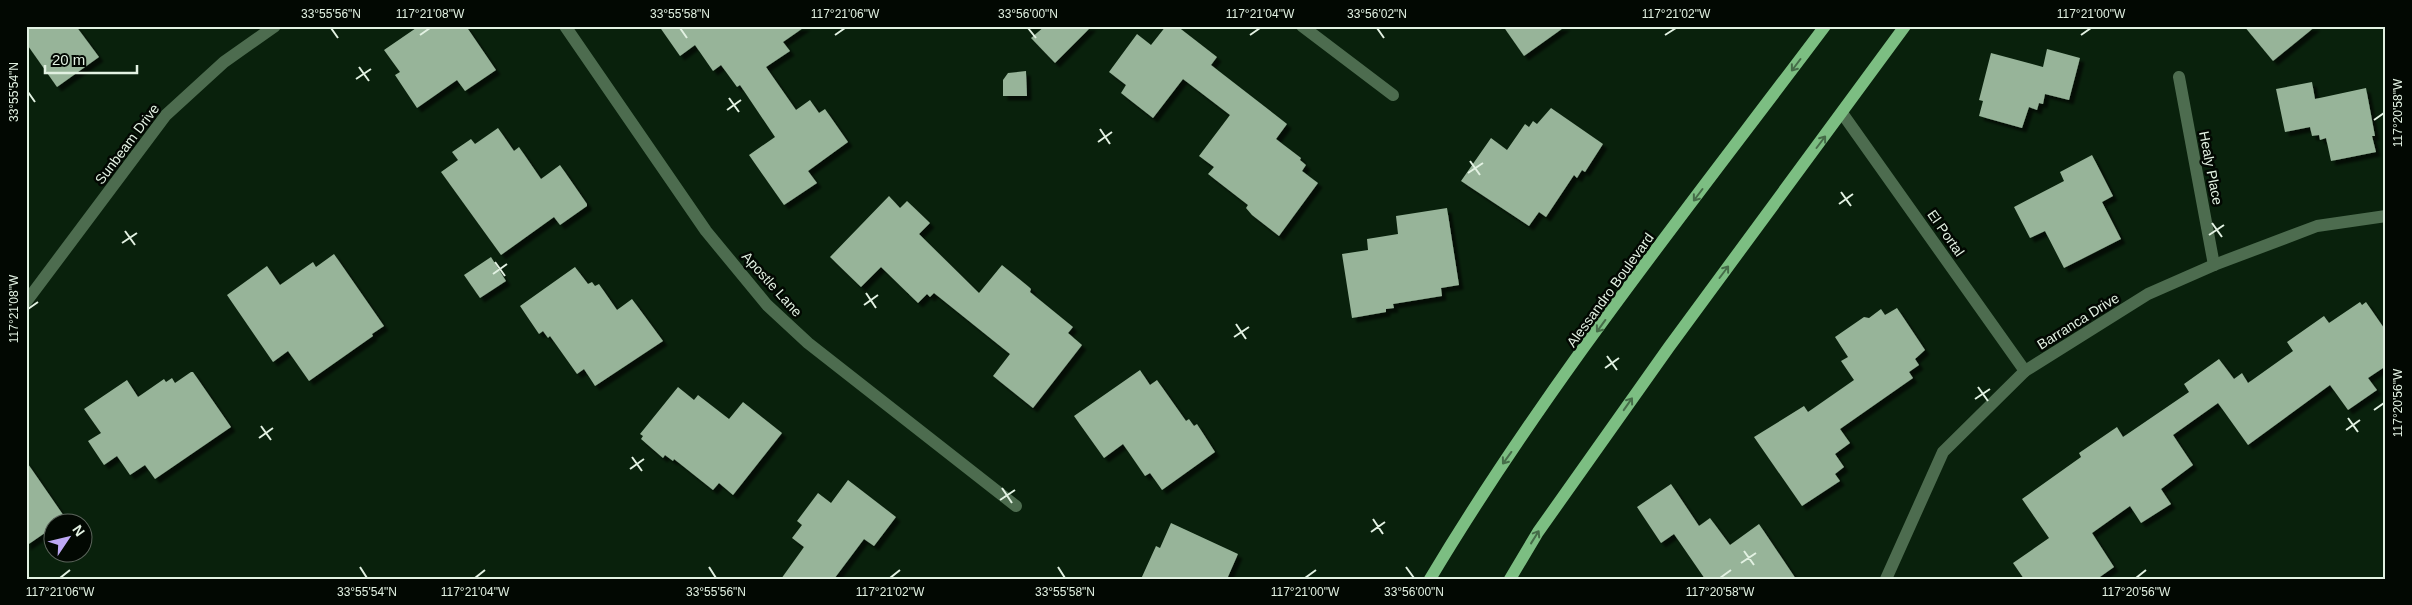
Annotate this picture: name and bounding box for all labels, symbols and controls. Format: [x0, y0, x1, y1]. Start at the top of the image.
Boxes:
text: 33°55'56"N [301, 7, 361, 21]
text: 117°21'08"W [396, 7, 465, 21]
text: 33°55'58"N [650, 7, 710, 21]
text: 117°21'06"W [811, 7, 880, 21]
text: 33°56'00"N [998, 7, 1058, 21]
text: 117°21'04"W [1226, 7, 1295, 21]
text: 33°56'02"N [1347, 7, 1407, 21]
text: 117°21'02"W [1642, 7, 1711, 21]
text: 117°21'00"W [2057, 7, 2126, 21]
scale bar [45, 42, 138, 74]
text: 20 m [52, 51, 85, 68]
one-way arrow [1790, 58, 1801, 71]
text: 33°55'54"N [7, 62, 21, 122]
text: 117°20'58"W [2391, 78, 2405, 147]
street label: Sunbeam Drive [92, 100, 163, 187]
street label: Healy Place [2196, 130, 2226, 206]
one-way arrow [1815, 136, 1826, 149]
one-way arrow [1693, 188, 1703, 202]
street label: El Portal [1924, 207, 1968, 259]
street label: Alessandro Boulevard [1563, 230, 1657, 350]
street label: Apostle Lane [739, 248, 805, 320]
one-way arrow [1719, 265, 1729, 279]
text: 117°21'08"W [7, 274, 21, 343]
street label: Barranca Drive [2034, 289, 2122, 353]
one-way arrow [1596, 319, 1606, 333]
text: 117°20'56"W [2391, 368, 2405, 437]
one-way arrow [1623, 397, 1633, 411]
one-way arrow [1502, 451, 1512, 465]
north arrow [42, 512, 92, 562]
text: N [69, 522, 88, 539]
one-way arrow [1530, 530, 1541, 544]
text: 117°21'06"W [26, 585, 95, 599]
text: 33°55'54"N [337, 585, 397, 599]
text: 117°21'04"W [441, 585, 510, 599]
text: 33°55'56"N [686, 585, 746, 599]
text: 117°21'02"W [856, 585, 925, 599]
text: 33°55'58"N [1035, 585, 1095, 599]
text: 117°21'00"W [1271, 585, 1340, 599]
text: 33°56'00"N [1384, 585, 1444, 599]
text: 117°20'58"W [1686, 585, 1755, 599]
text: 117°20'56"W [2102, 585, 2171, 599]

